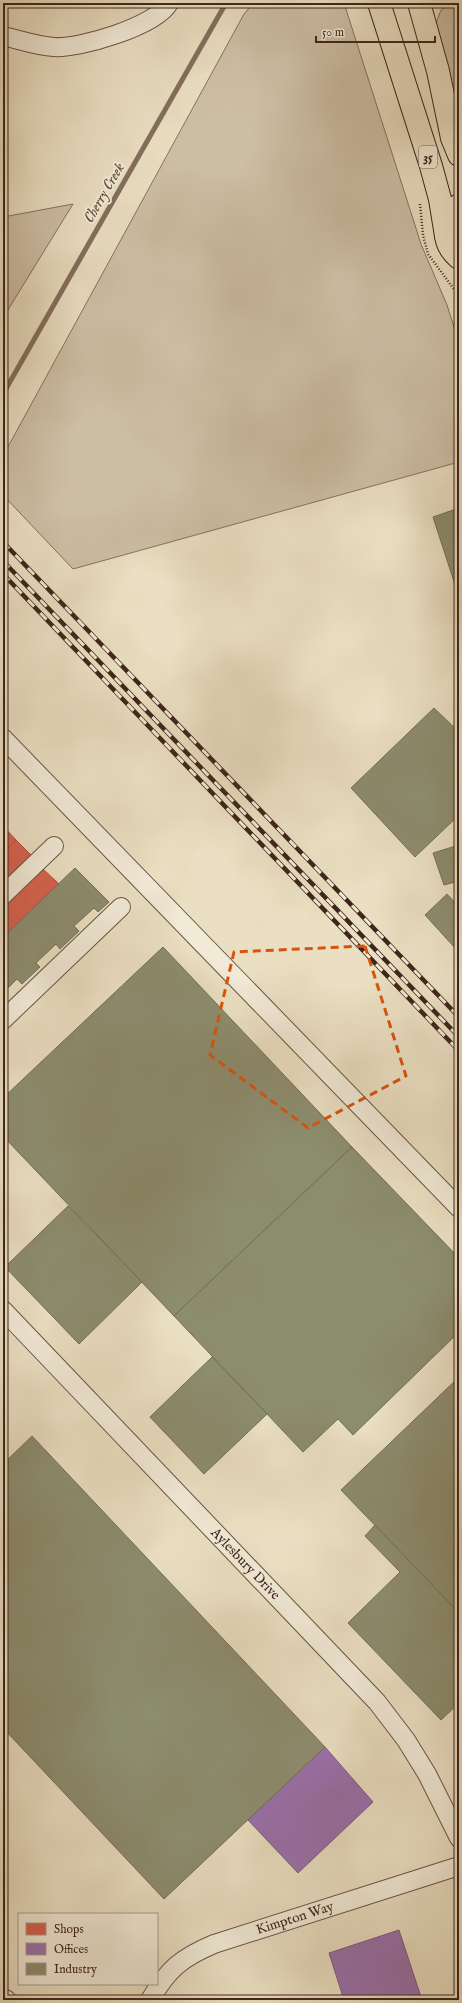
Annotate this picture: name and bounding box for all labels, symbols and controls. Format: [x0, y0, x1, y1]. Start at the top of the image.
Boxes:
scale bar [316, 18, 435, 44]
text: 50 m [322, 25, 344, 40]
road number: 35 [419, 146, 437, 168]
water label: Cherry Creek [79, 160, 129, 226]
street label: Aylesbury Drive [206, 1523, 284, 1604]
street label: Kimpton Way [254, 1897, 336, 1939]
legend [18, 1913, 158, 1985]
text: Shops [54, 1922, 84, 1938]
text: Offices [54, 1942, 88, 1957]
text: Industry [54, 1962, 97, 1977]

